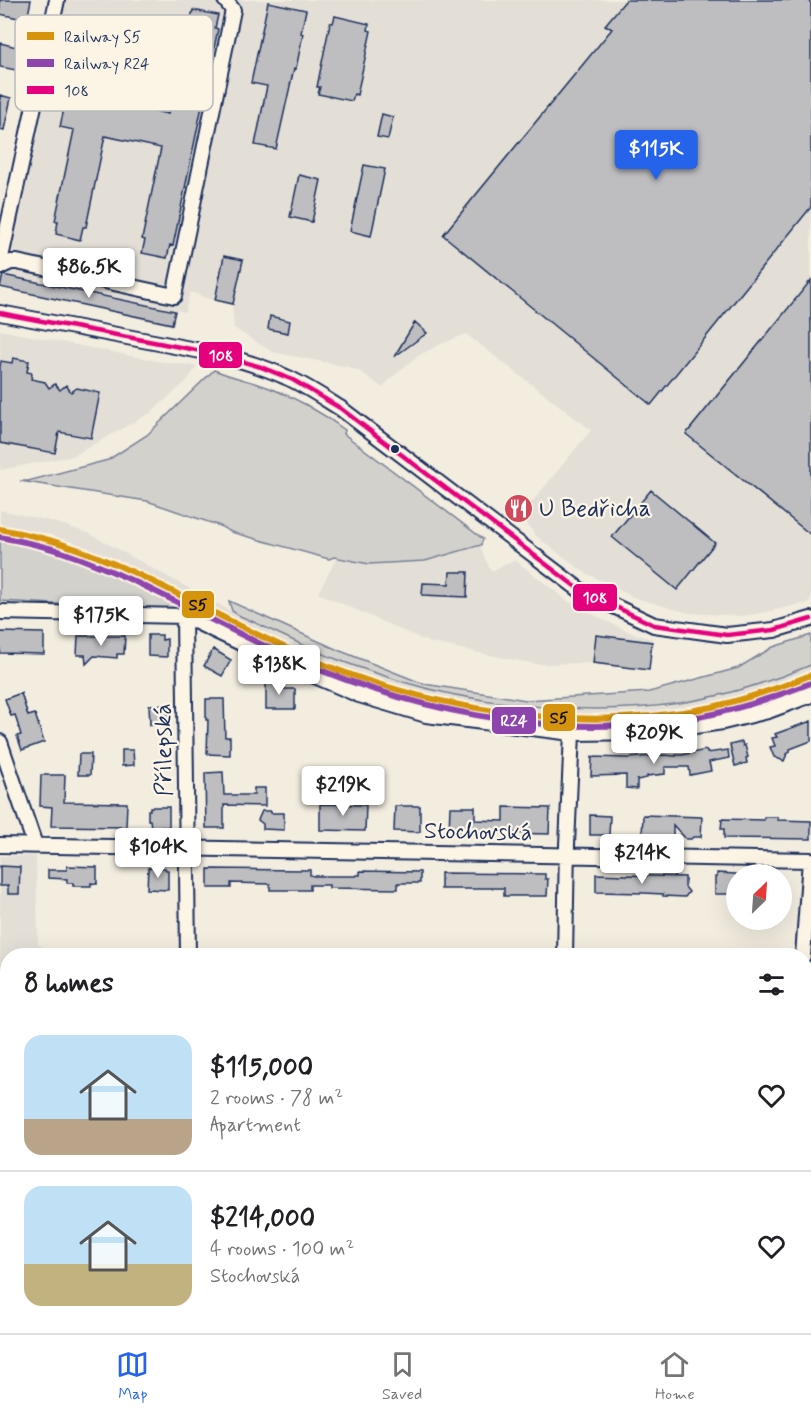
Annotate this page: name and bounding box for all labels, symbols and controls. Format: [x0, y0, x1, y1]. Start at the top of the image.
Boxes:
legend [15, 15, 213, 111]
text: Railway S5 [64, 27, 141, 48]
text: Railway R24 [64, 54, 150, 75]
text: 108 [64, 81, 89, 102]
pin: $115K [614, 130, 698, 181]
text: $115K [629, 136, 683, 163]
pin: $86.5K [40, 248, 138, 299]
text: $86.5K [57, 254, 121, 281]
line badge: 108 [198, 341, 243, 369]
text: 108 [209, 346, 233, 367]
unlabelled marker [389, 443, 401, 455]
restaurant icon: U Bedřicha [502, 492, 534, 524]
place label: U Bedřicha [539, 494, 651, 525]
line badge: 108 [572, 583, 618, 612]
text: 108 [583, 588, 607, 609]
line badge: S5 [181, 590, 215, 619]
text: S5 [189, 595, 208, 616]
pin: $175K [59, 596, 143, 647]
text: $175K [73, 602, 129, 629]
pin: $138K [237, 645, 321, 696]
text: $138K [252, 651, 306, 678]
street label: Přílepská [148, 703, 181, 797]
line badge: S5 [542, 703, 576, 732]
line badge: R24 [491, 706, 537, 735]
text: S5 [550, 708, 569, 729]
text: R24 [501, 711, 528, 732]
pin: $209K [612, 714, 696, 765]
text: $209K [625, 720, 683, 747]
pin: $219K [301, 766, 385, 817]
text: $219K [316, 772, 370, 799]
street label: Stochovská [424, 816, 532, 849]
pin: $104K [116, 828, 200, 879]
text: $104K [129, 834, 187, 861]
pin: $214K [600, 834, 684, 885]
text: $214K [614, 840, 670, 867]
north arrow [726, 864, 792, 930]
map controls [726, 864, 792, 930]
text: 8 homes [24, 967, 114, 1001]
icon: filters [755, 968, 788, 1001]
text: $115,000 [210, 1051, 313, 1085]
icon: home [72, 1059, 144, 1131]
icon: heart [755, 1079, 788, 1112]
text: 2 rooms · 78 m² [210, 1085, 343, 1112]
text: Apartment [210, 1112, 301, 1139]
text: $214,000 [210, 1202, 315, 1236]
icon: home [72, 1210, 144, 1282]
icon: heart [755, 1230, 788, 1263]
text: 4 rooms · 100 m² [210, 1236, 354, 1263]
text: Stochovská [210, 1263, 300, 1290]
tab: Map [116, 1348, 149, 1405]
tab: Saved [382, 1348, 422, 1405]
tab: Home [655, 1348, 695, 1405]

